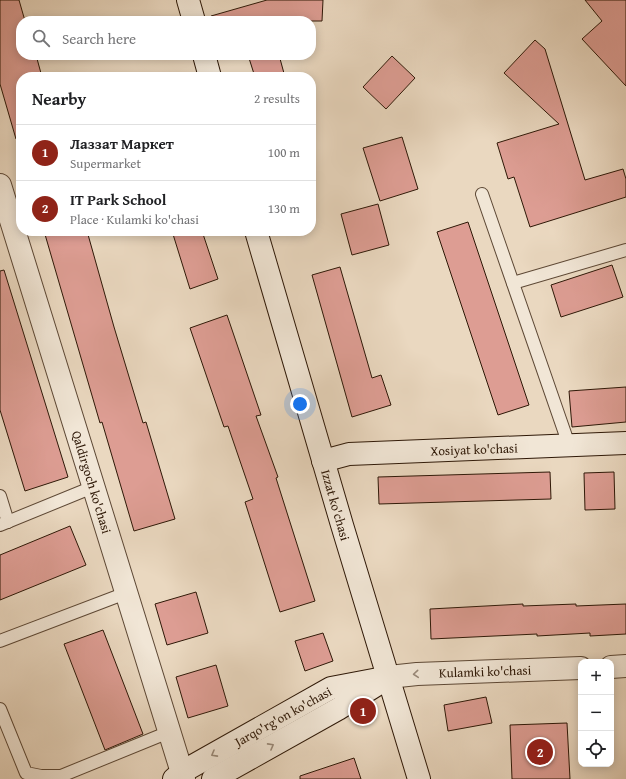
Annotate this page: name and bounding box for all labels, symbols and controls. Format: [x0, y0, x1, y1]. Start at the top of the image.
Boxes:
search box [16, 16, 316, 60]
icon: search [30, 27, 52, 49]
text: Search here [62, 28, 136, 49]
text: Nearby [32, 86, 86, 111]
text: 2 results [254, 89, 300, 108]
text: Лаззат Маркет [70, 133, 174, 154]
text: 1 [42, 143, 48, 162]
text: 100 m [268, 143, 300, 162]
text: Supermarket [70, 154, 141, 173]
text: IT Park School [70, 189, 166, 210]
text: 2 [42, 199, 48, 218]
text: 130 m [268, 199, 300, 218]
text: Place · Kulamki ko'chasi [70, 210, 199, 229]
your location [290, 394, 310, 414]
street label: Qaldirgoch ko'chasi [67, 428, 116, 536]
street label: Xosiyat ko'chasi [430, 438, 518, 461]
street label: Izzat ko'chasi [316, 467, 355, 543]
map controls [578, 659, 614, 767]
button: + [578, 659, 614, 695]
street label: Kulamki ko'chasi [439, 660, 532, 683]
one-way arrow [413, 670, 419, 679]
street label: Jarqo'rg'on ko'chasi [230, 682, 336, 752]
button: − [578, 695, 614, 731]
pin: 1 [350, 696, 376, 726]
button: locate [578, 731, 614, 767]
pin: 2 [527, 737, 553, 767]
one-way arrow [267, 744, 274, 751]
one-way arrow [211, 750, 218, 757]

